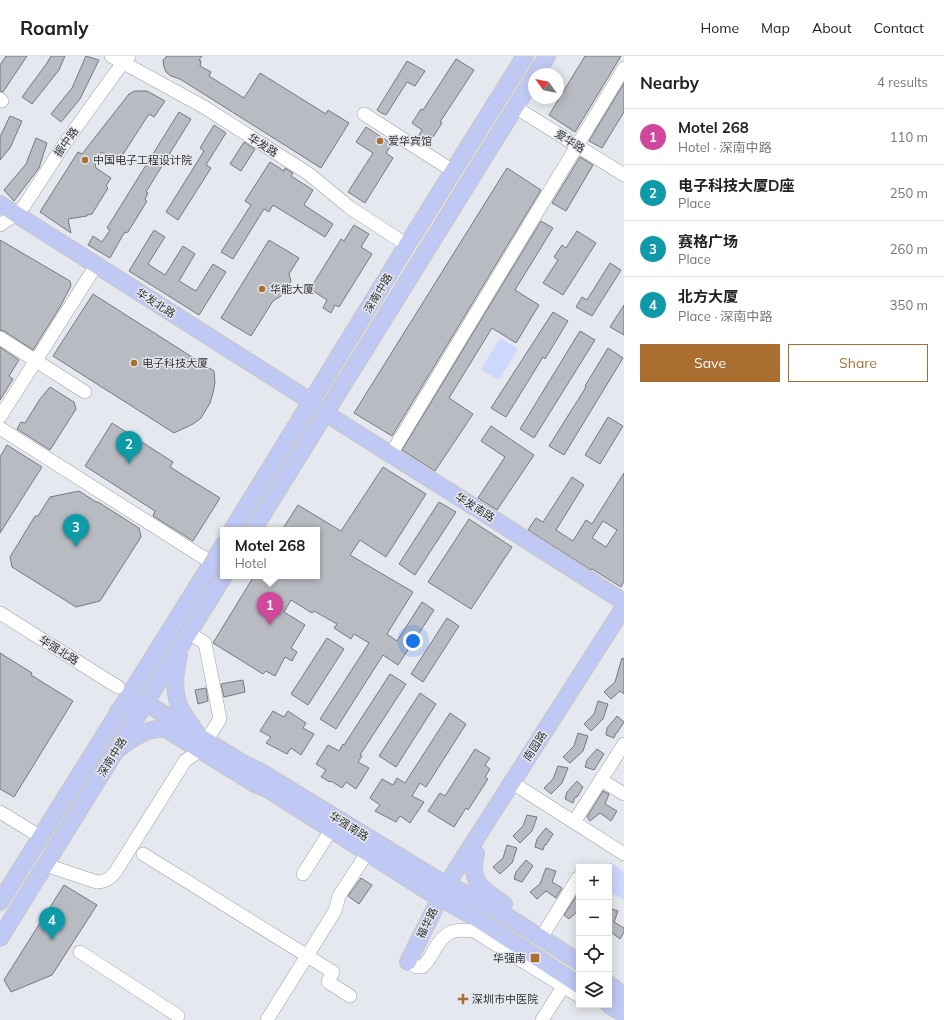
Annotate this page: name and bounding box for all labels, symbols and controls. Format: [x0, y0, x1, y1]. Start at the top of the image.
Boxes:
text: Roamly [20, 16, 88, 40]
text: Home [700, 19, 739, 37]
text: Map [761, 19, 790, 37]
text: About [812, 19, 852, 37]
text: Contact [874, 19, 924, 37]
north arrow [528, 68, 564, 104]
text: Nearby [640, 72, 699, 93]
text: 4 results [877, 74, 928, 90]
text: Motel 268 [678, 118, 749, 137]
street label: 振中路 [51, 124, 81, 160]
street label: 爱华路 [552, 126, 588, 156]
text: 1 [649, 129, 657, 145]
text: 110 m [890, 129, 928, 145]
street label: 华发路 [245, 130, 281, 160]
place label: 爱华宾馆 [388, 134, 432, 148]
marker: 爱华宾馆 [375, 136, 385, 146]
text: Hotel · 深南中路 [678, 139, 772, 155]
place label: 中国电子工程设计院 [93, 153, 192, 167]
marker: 中国电子工程设计院 [80, 155, 90, 165]
text: 电子科技大厦D座 [678, 176, 794, 195]
text: 2 [649, 185, 657, 201]
text: 250 m [890, 185, 928, 201]
text: Place [678, 195, 711, 211]
text: 赛格广场 [678, 232, 738, 251]
text: 3 [649, 241, 657, 257]
text: 260 m [890, 241, 928, 257]
text: Place [678, 251, 711, 267]
street label: 深南中路 [361, 271, 395, 315]
place label: 华能大厦 [270, 282, 314, 296]
marker: 华能大厦 [257, 284, 267, 294]
street label: 华发北路 [134, 285, 178, 321]
text: 北方大厦 [678, 287, 738, 306]
text: 4 [649, 297, 657, 313]
text: 350 m [890, 297, 928, 313]
text: Place · 深南中路 [678, 308, 773, 324]
button: Save [640, 344, 780, 382]
button: Share [788, 344, 928, 382]
place label: 电子科技大厦 [142, 356, 208, 370]
marker: 电子科技大厦 [129, 358, 139, 368]
pin: 2 [116, 431, 142, 464]
street label: 华发南路 [453, 489, 497, 525]
pin: 3 [63, 514, 89, 547]
popup [220, 527, 320, 579]
text: Motel 268 [235, 536, 305, 555]
text: Hotel [235, 555, 267, 571]
pin: 1 [257, 592, 283, 625]
your location [403, 631, 423, 651]
street label: 华强北路 [37, 632, 81, 668]
street label: 南园路 [520, 728, 550, 764]
street label: 深南中路 [94, 735, 130, 779]
street label: 华强南路 [327, 808, 371, 844]
map controls [576, 864, 612, 1008]
button: + [576, 864, 612, 900]
button: − [576, 900, 612, 936]
street label: 福华路 [413, 905, 441, 941]
pin: 4 [39, 907, 65, 940]
button: locate [576, 936, 612, 972]
place label: 华强南 [493, 951, 526, 965]
marker: 华强南 [529, 952, 541, 964]
button: layers [576, 972, 612, 1008]
place label: 深圳市中医院 [472, 992, 538, 1006]
marker: 深圳市中医院 [457, 993, 469, 1005]

